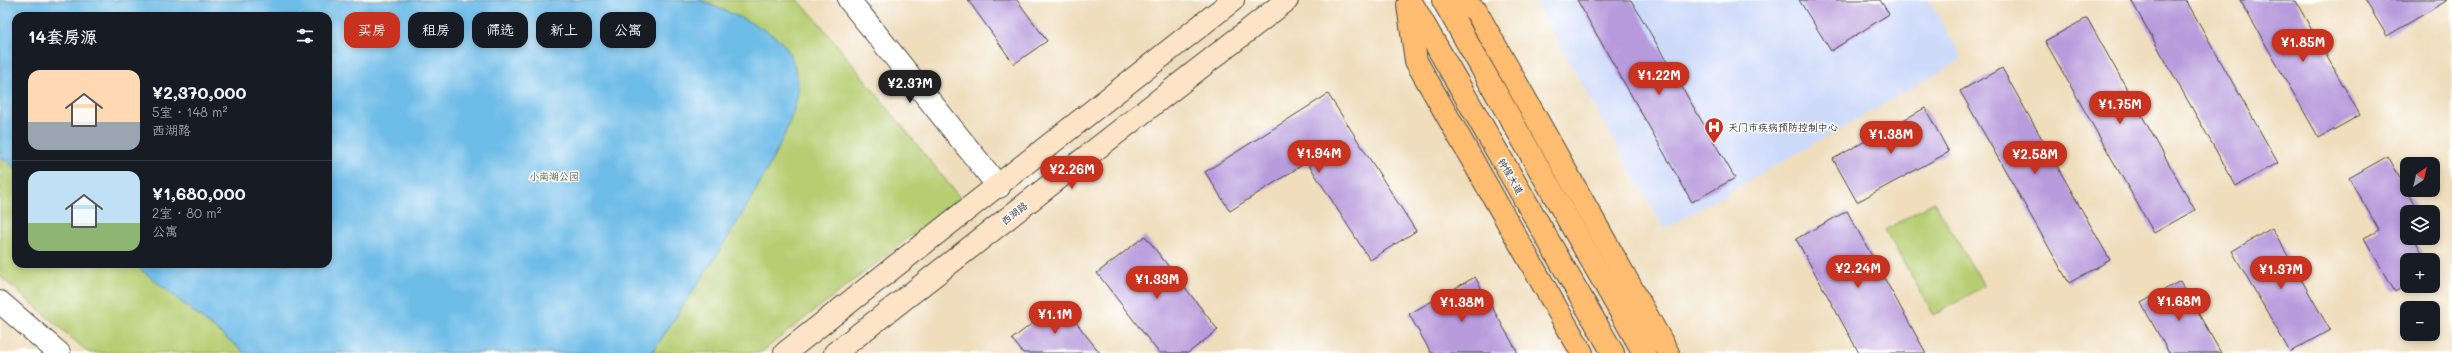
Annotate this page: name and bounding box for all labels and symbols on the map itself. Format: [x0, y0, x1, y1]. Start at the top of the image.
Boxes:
pin: ¥1.85M [2270, 29, 2336, 63]
pin: ¥1.22M [1626, 62, 1692, 96]
pin: ¥2.37M [877, 70, 943, 104]
pin: ¥1.75M [2087, 91, 2153, 125]
hospital icon: 天门市疾病预防控制中心 [1703, 116, 1725, 144]
place label: 天门市疾病预防控制中心 [1728, 120, 1838, 134]
pin: ¥1.38M [1858, 121, 1924, 155]
pin: ¥1.94M [1286, 140, 1352, 174]
pin: ¥2.58M [2002, 141, 2068, 175]
street label: 钟惺大道 [1495, 155, 1527, 197]
pin: ¥2.26M [1039, 156, 1105, 190]
north arrow [2400, 157, 2440, 197]
park label: 小南湖公园 [529, 169, 579, 183]
street label: 西湖路 [998, 198, 1030, 228]
pin: ¥2.24M [1825, 255, 1891, 289]
pin: ¥1.37M [2248, 256, 2314, 290]
pin: ¥1.33M [1124, 266, 1190, 300]
pin: ¥1.68M [2146, 288, 2212, 322]
pin: ¥1.38M [1429, 289, 1495, 323]
pin: ¥1.1M [1027, 301, 1083, 335]

